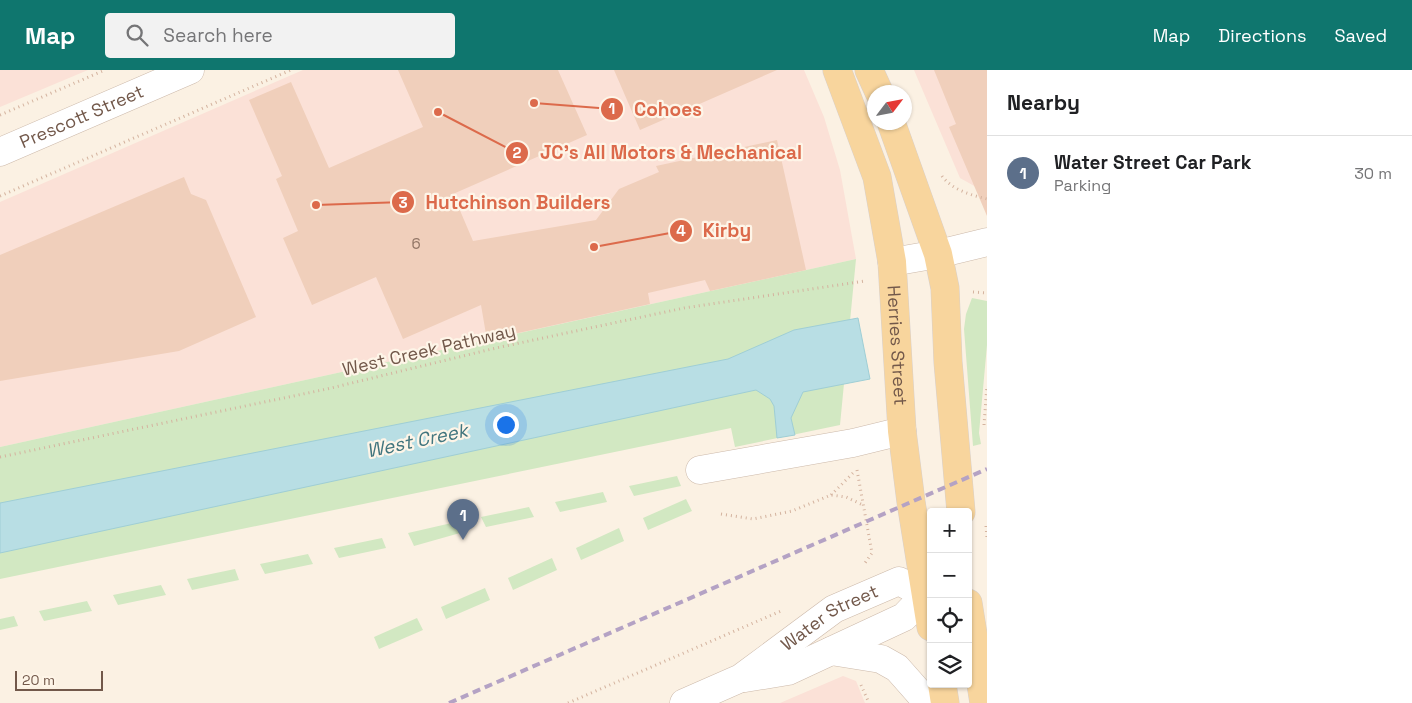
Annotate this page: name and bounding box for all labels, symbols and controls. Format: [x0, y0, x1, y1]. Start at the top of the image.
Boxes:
search box [105, 13, 455, 58]
text: Map [25, 20, 75, 51]
icon: search [123, 21, 151, 49]
text: Search here [163, 23, 273, 48]
text: Map [1153, 24, 1190, 47]
text: Directions [1218, 24, 1307, 47]
text: Saved [1335, 24, 1387, 47]
street label: Prescott Street [16, 79, 147, 153]
north arrow [867, 85, 912, 130]
text: Nearby [1007, 89, 1080, 116]
callout: Cohoes [599, 92, 712, 126]
text: Cohoes [634, 97, 702, 122]
text: 1 [609, 99, 615, 118]
callout: JC's All Motors & Mechanical [505, 136, 812, 170]
text: JC's All Motors & Mechanical [540, 140, 802, 165]
text: 2 [513, 143, 522, 162]
text: Water Street Car Park [1054, 150, 1251, 175]
text: 1 [1019, 163, 1027, 184]
text: 30 m [1354, 163, 1392, 184]
text: Parking [1054, 175, 1111, 196]
callout: Hutchinson Builders [390, 185, 620, 219]
text: Hutchinson Builders [426, 190, 611, 215]
text: 3 [398, 193, 408, 212]
callout: Kirby [668, 214, 762, 248]
text: Kirby [703, 218, 751, 243]
text: 4 [676, 221, 686, 240]
house number: 6 [411, 234, 421, 253]
street label: Herries Street [882, 285, 912, 406]
street label: West Creek Pathway [340, 318, 518, 381]
your location [493, 412, 519, 438]
water label: West Creek [364, 417, 473, 463]
pin: 1 [447, 499, 479, 540]
map controls [927, 508, 972, 688]
button: + [927, 508, 972, 553]
button: − [927, 553, 972, 598]
street label: Water Street [776, 579, 882, 656]
button: locate [927, 598, 972, 643]
button: layers [927, 643, 972, 688]
scale bar [15, 668, 102, 691]
text: 20 m [22, 671, 55, 689]

